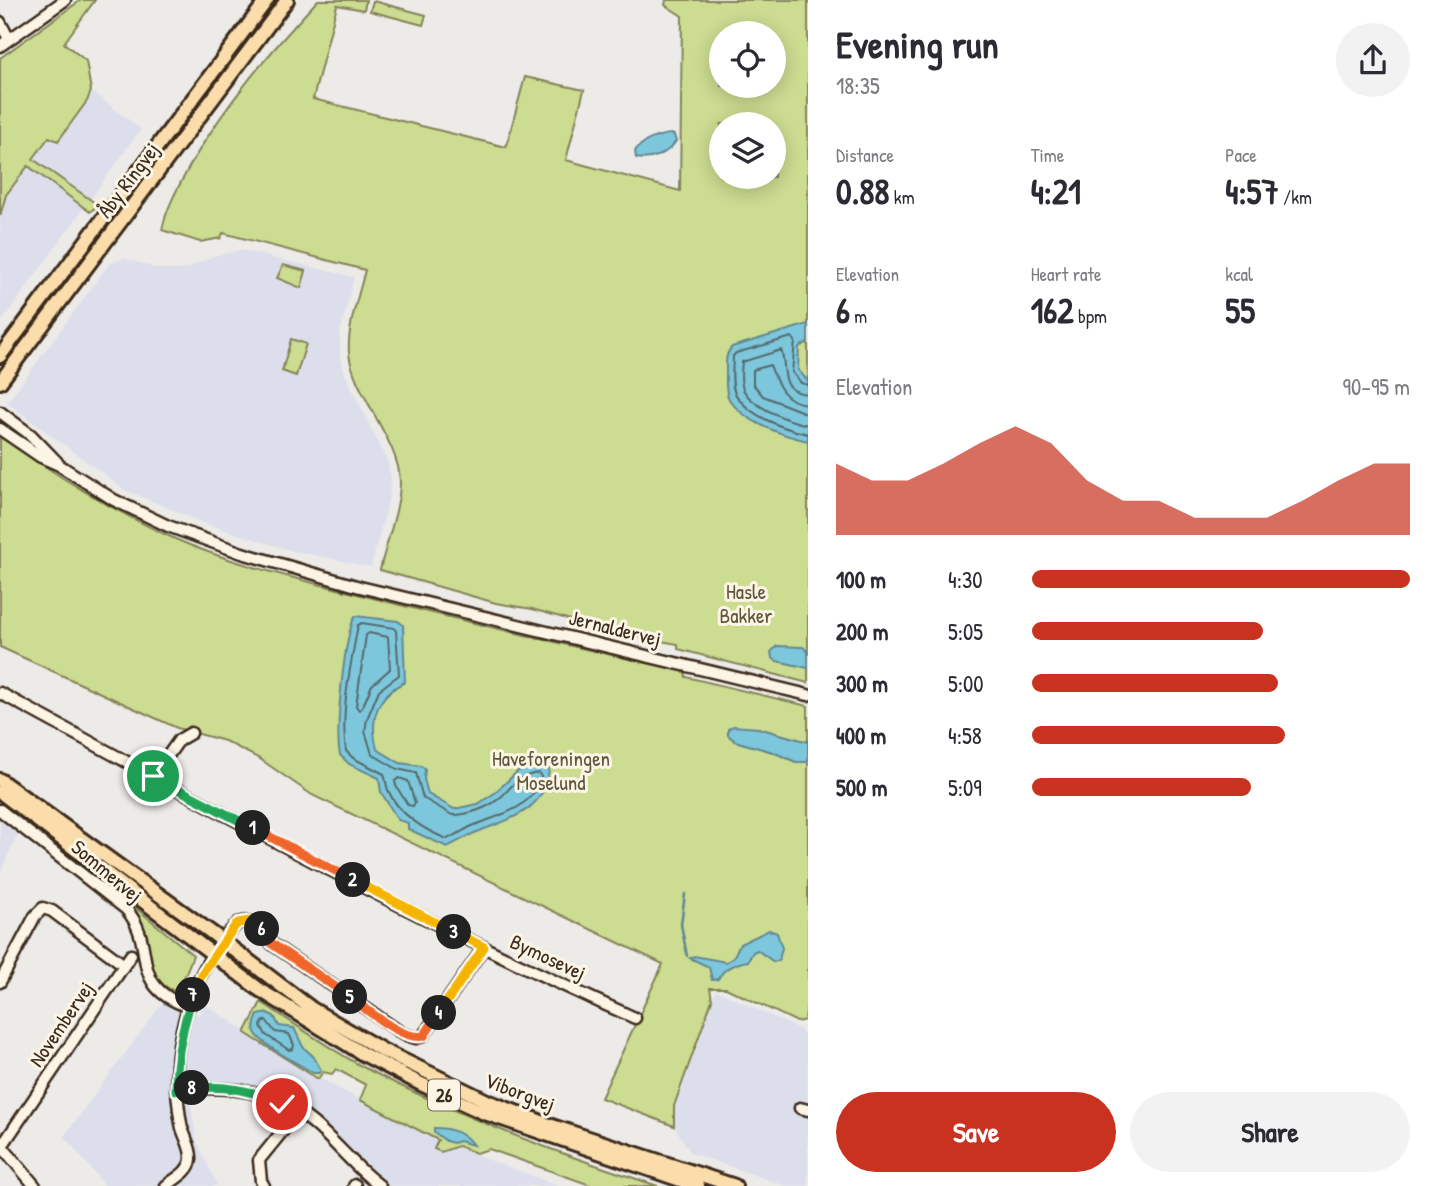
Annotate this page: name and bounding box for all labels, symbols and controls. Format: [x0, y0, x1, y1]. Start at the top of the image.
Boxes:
text: Evening run [836, 18, 999, 70]
map controls [709, 21, 786, 189]
button: locate [709, 21, 786, 98]
button: share [1336, 23, 1410, 97]
text: 18:35 [836, 70, 880, 101]
button: layers [709, 112, 786, 189]
street label: Åby Ringvej [90, 136, 166, 224]
text: Distance [836, 142, 894, 168]
text: Time [1031, 142, 1064, 168]
text: Pace [1225, 142, 1257, 168]
text: 0.88 [836, 168, 889, 215]
text: 4:21 [1031, 168, 1081, 215]
text: 4:57 [1225, 168, 1279, 215]
text: km [889, 184, 915, 210]
text: /km [1279, 184, 1312, 210]
text: Elevation [836, 261, 899, 287]
text: Heart rate [1031, 261, 1102, 287]
text: kcal [1225, 261, 1253, 287]
text: 6 [836, 287, 850, 334]
text: 162 [1031, 287, 1074, 334]
text: 55 [1225, 287, 1255, 334]
text: m [850, 303, 867, 329]
text: bpm [1074, 303, 1107, 329]
text: Elevation [836, 371, 912, 402]
text: 90–95 m [1342, 371, 1410, 402]
text: 100 m [836, 564, 886, 595]
text: 4:30 [948, 564, 983, 595]
park label: Hasle Bakker [720, 577, 772, 630]
street label: Jernaldervej [566, 603, 664, 653]
text: 200 m [836, 616, 888, 647]
text: 5:05 [948, 616, 983, 647]
text: 300 m [836, 668, 888, 699]
text: 5:00 [948, 668, 984, 699]
text: 400 m [836, 720, 886, 751]
text: 4:58 [948, 720, 982, 751]
park label: Haveforeningen Moselund [492, 744, 610, 797]
pin [123, 746, 183, 806]
icon: arrive [134, 757, 172, 795]
text: 500 m [836, 772, 887, 803]
text: 5:09 [948, 772, 982, 803]
pin: 1 [236, 810, 270, 846]
text: 1 [249, 814, 256, 840]
street label: Sommervej [65, 833, 149, 909]
pin: 2 [336, 862, 370, 898]
text: 2 [348, 866, 357, 892]
pin: 6 [244, 912, 280, 946]
pin: 3 [436, 914, 472, 950]
text: 6 [258, 915, 265, 941]
text: 3 [449, 918, 458, 944]
street label: Bymosevej [505, 927, 591, 987]
street label: Novembervej [22, 975, 100, 1073]
pin: 7 [176, 978, 210, 1012]
pin: 5 [332, 979, 368, 1014]
text: 7 [188, 981, 197, 1007]
text: 5 [345, 983, 354, 1009]
pin: 4 [422, 996, 457, 1030]
text: 4 [435, 999, 442, 1025]
street label: Viborgvej [481, 1065, 559, 1119]
pin: 8 [174, 1070, 210, 1106]
text: 8 [187, 1074, 196, 1100]
pin [252, 1074, 312, 1134]
road number: 26 [428, 1079, 460, 1110]
icon: check [263, 1085, 301, 1123]
button: Save [836, 1092, 1116, 1172]
button: Share [1130, 1092, 1410, 1172]

